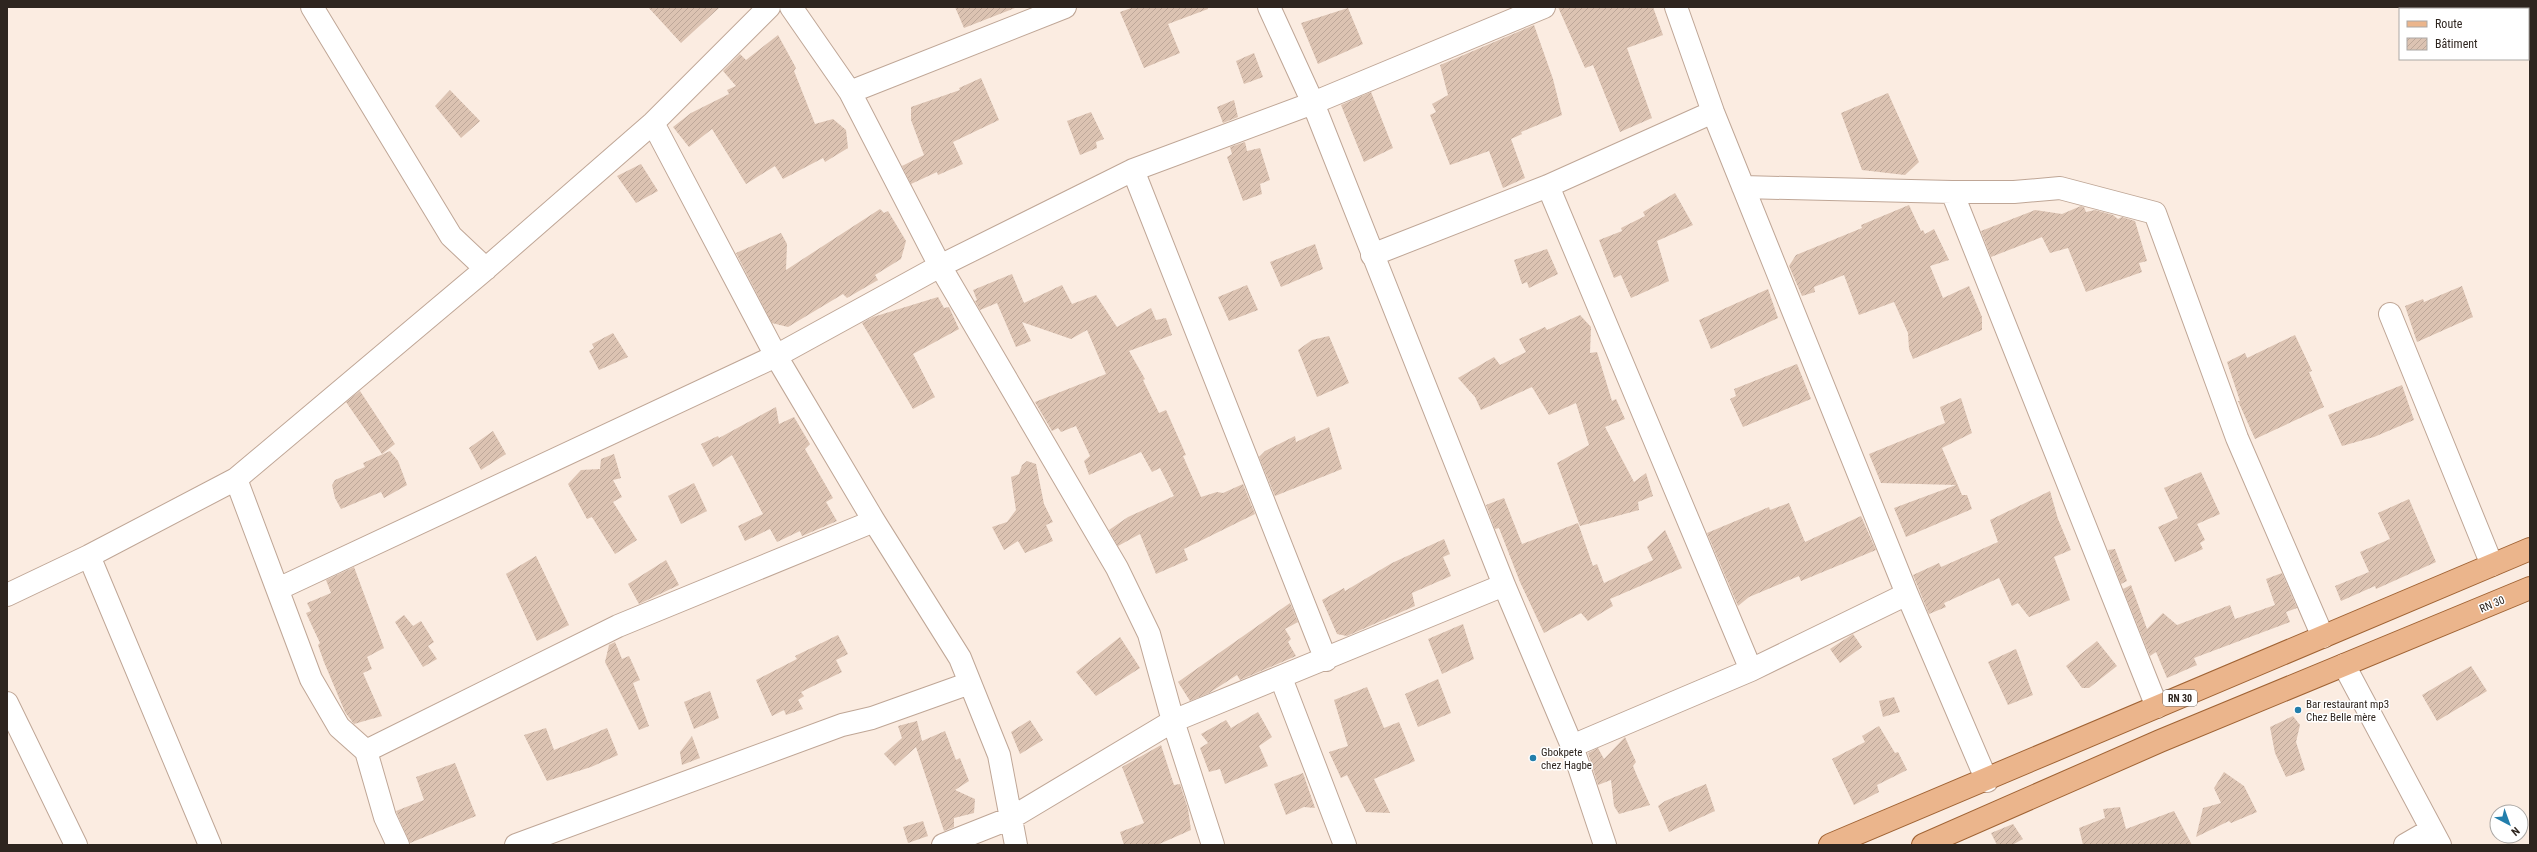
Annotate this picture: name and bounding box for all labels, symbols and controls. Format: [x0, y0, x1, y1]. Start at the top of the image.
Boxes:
legend [2399, 8, 2529, 60]
text: Route [2435, 17, 2463, 31]
text: Bâtiment [2435, 37, 2478, 51]
street label: RN 30 [2478, 593, 2507, 616]
road number: RN 30 [2163, 690, 2197, 706]
place label: Bar restaurant mp3 Chez Belle mère [2306, 698, 2389, 724]
marker: Bar restaurant mp3 Chez Belle mère [2293, 705, 2303, 715]
place label: Gbokpete chez Hagbe [1541, 746, 1592, 772]
marker: Gbokpete chez Hagbe [1528, 753, 1538, 763]
north arrow [2489, 804, 2529, 844]
text: N [2508, 824, 2522, 838]

